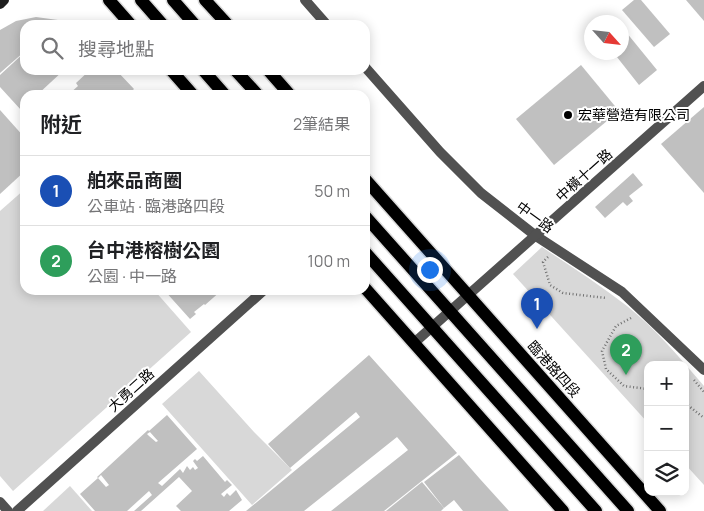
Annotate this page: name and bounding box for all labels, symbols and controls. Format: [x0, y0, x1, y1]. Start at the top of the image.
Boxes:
north arrow [584, 15, 629, 60]
search box [20, 20, 370, 75]
icon: search [38, 34, 66, 62]
text: 搜尋地點 [78, 36, 154, 62]
place label: 宏華營造有限公司 [578, 105, 690, 124]
marker: 宏華營造有限公司 [562, 109, 574, 121]
text: 附近 [40, 110, 82, 138]
text: 2筆結果 [293, 113, 350, 135]
street label: 中橫十一路 [551, 144, 616, 205]
text: 舶來品商圈 [87, 167, 182, 193]
text: 1 [52, 180, 60, 202]
text: 50 m [314, 180, 350, 202]
text: 公車站 · 臨港路四段 [87, 195, 225, 217]
street label: 中一路 [513, 197, 558, 237]
text: 台中港榕樹公園 [87, 237, 220, 263]
text: 2 [51, 250, 61, 272]
text: 100 m [307, 250, 350, 272]
your location [417, 257, 443, 283]
text: 公園 · 中一路 [87, 265, 177, 287]
pin: 1 [521, 288, 553, 329]
pin: 2 [610, 334, 642, 375]
street label: 臨港路四段 [524, 336, 585, 401]
map controls [644, 361, 689, 496]
button: + [644, 361, 689, 406]
street label: 大勇二路 [104, 364, 158, 415]
button: − [644, 406, 689, 451]
button: layers [644, 451, 689, 496]

